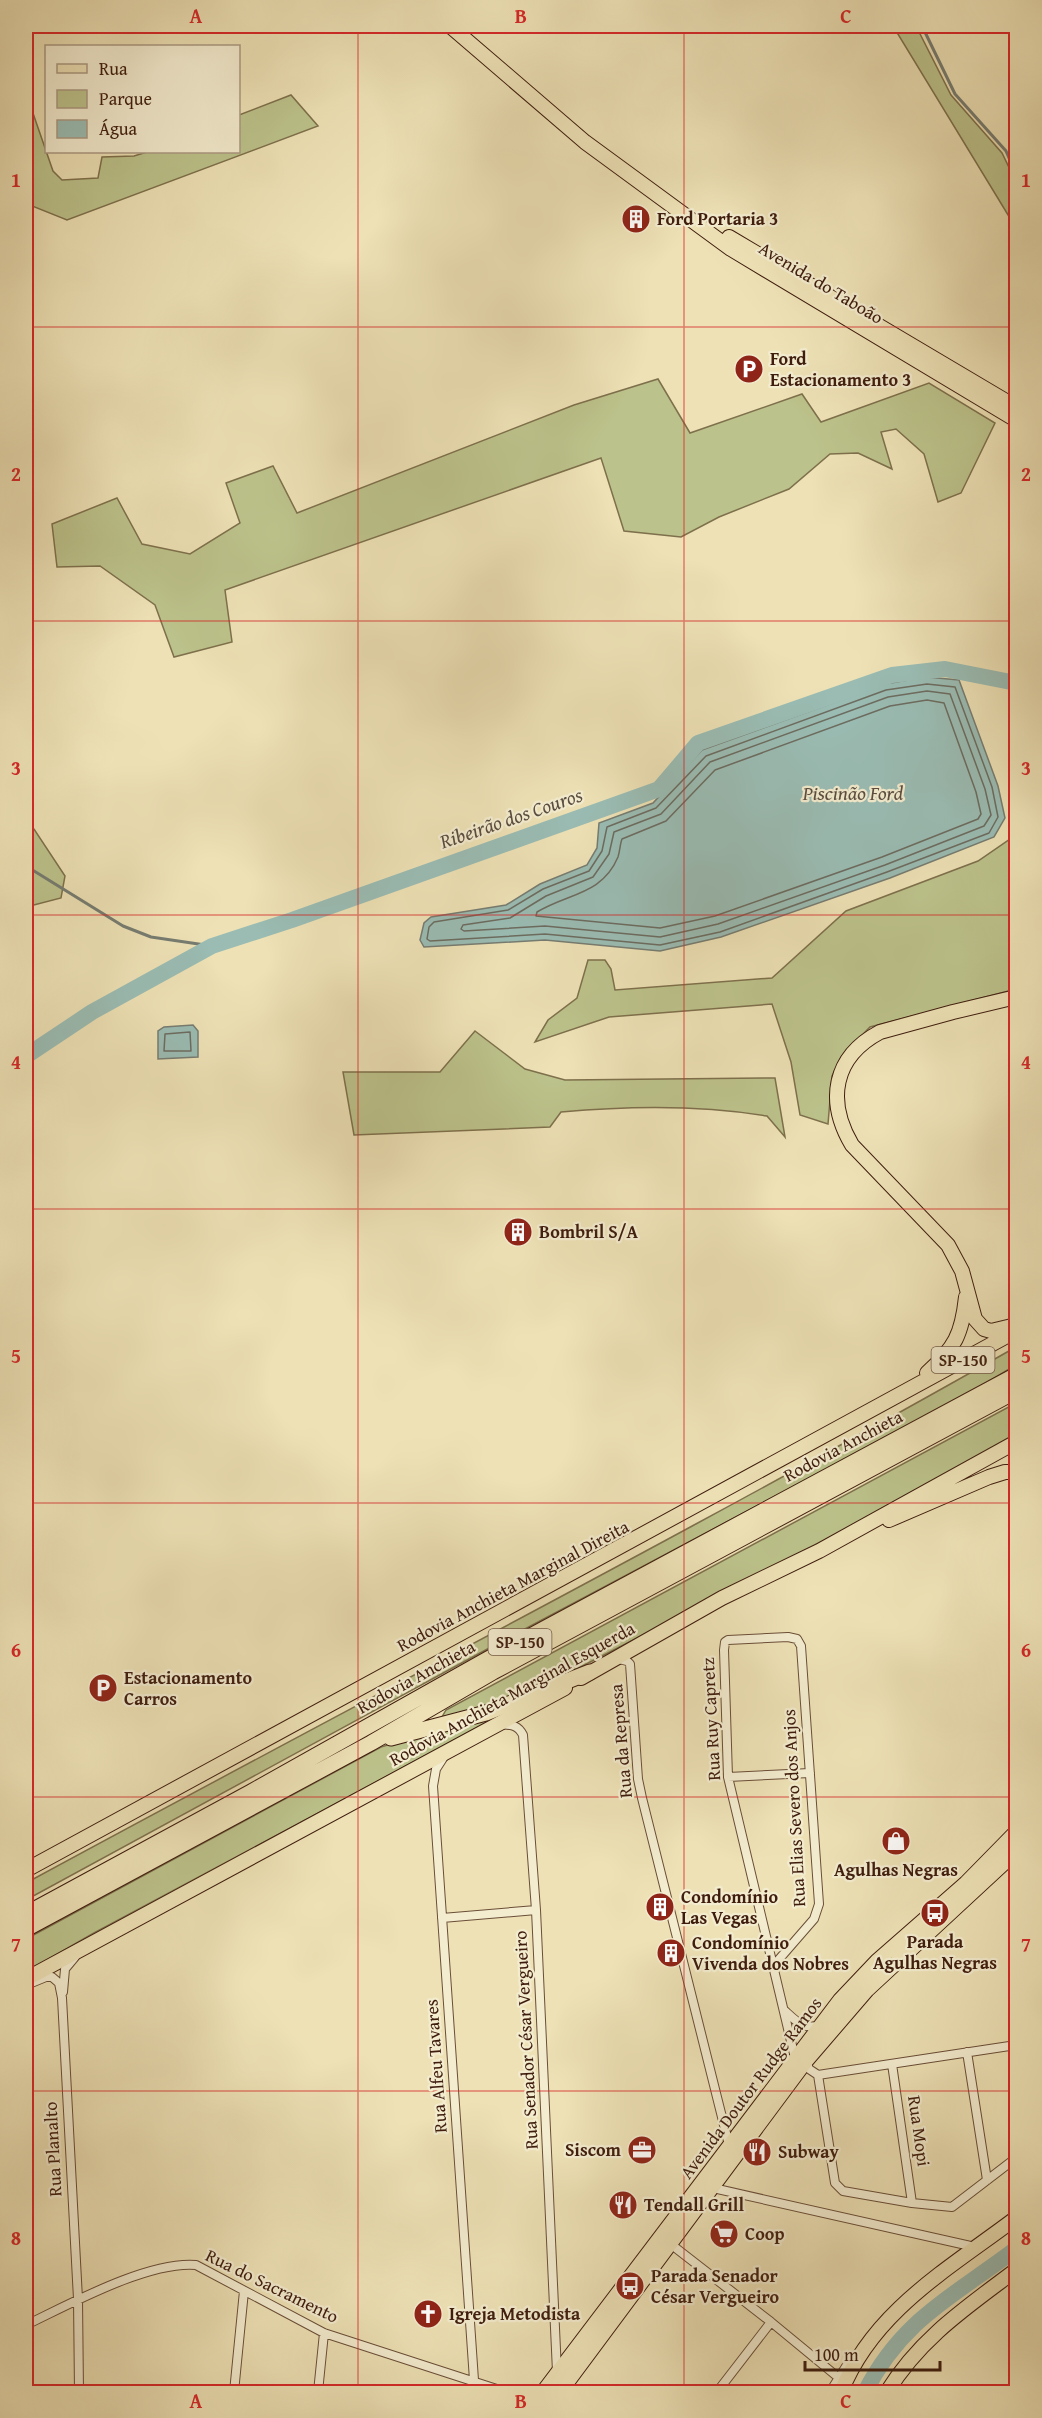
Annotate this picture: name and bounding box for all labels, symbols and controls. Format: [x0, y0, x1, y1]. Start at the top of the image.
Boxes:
text: A [190, 1, 203, 30]
text: B [515, 1, 527, 30]
text: C [840, 1, 852, 30]
legend [45, 45, 240, 153]
text: Rua [99, 55, 128, 82]
text: Parque [99, 85, 152, 112]
text: Água [99, 115, 138, 142]
text: 1 [11, 165, 21, 194]
text: 1 [1021, 165, 1031, 194]
building icon: Ford Portaria 3 [620, 203, 652, 235]
place label: Ford Portaria 3 [657, 205, 778, 232]
street label: Avenida do Taboão [754, 235, 889, 330]
place label: Ford Estacionamento 3 [770, 345, 911, 393]
parking icon: Ford Estacionamento 3 [733, 353, 765, 385]
text: 2 [11, 459, 21, 488]
text: 2 [1021, 459, 1031, 488]
text: 3 [11, 753, 21, 782]
text: 3 [1021, 753, 1031, 782]
water label: Piscinão Ford [802, 778, 904, 807]
water label: Ribeirão dos Couros [435, 779, 587, 856]
text: 4 [11, 1047, 21, 1076]
text: 4 [1021, 1047, 1031, 1076]
building icon: Bombril S/A [502, 1216, 534, 1248]
place label: Bombril S/A [539, 1218, 638, 1245]
text: 5 [11, 1341, 21, 1370]
text: 5 [1021, 1341, 1031, 1370]
road number: SP-150 [932, 1347, 994, 1373]
street label: Rodovia Anchieta [778, 1403, 908, 1488]
street label: Rodovia Anchieta Marginal Direita [392, 1513, 634, 1658]
street label: Rodovia Anchieta Marginal Esquerda [384, 1614, 640, 1773]
road number: SP-150 [488, 1629, 552, 1655]
street label: Rodovia Anchieta [352, 1633, 480, 1720]
text: 6 [11, 1635, 21, 1664]
text: 6 [1021, 1635, 1031, 1664]
street label: Rua Ruy Capretz [694, 1657, 727, 1781]
place label: Estacionamento Carros [124, 1664, 252, 1712]
parking icon: Estacionamento Carros [87, 1672, 119, 1704]
street label: Rua da Represa [602, 1682, 639, 1799]
street label: Rua Elias Severo dos Anjos [775, 1708, 812, 1908]
shop icon: Agulhas Negras [880, 1825, 912, 1857]
place label: Agulhas Negras [834, 1856, 958, 1883]
place label: Condomínio Las Vegas [681, 1883, 779, 1931]
building icon: Condomínio Las Vegas [644, 1891, 676, 1923]
bus stop icon: Parada Agulhas Negras [919, 1897, 951, 1929]
place label: Parada Agulhas Negras [873, 1928, 997, 1976]
text: 7 [11, 1929, 21, 1958]
place label: Condomínio Vivenda dos Nobres [692, 1929, 849, 1977]
text: 7 [1021, 1929, 1031, 1958]
street label: Rua Senador César Vergueiro [506, 1930, 545, 2150]
building icon: Condomínio Vivenda dos Nobres [655, 1937, 687, 1969]
street label: Avenida Doutor Rudge Ramos [673, 1991, 828, 2184]
street label: Rua Alfeu Tavares [417, 1998, 454, 2134]
street label: Rua Mopi [901, 2094, 938, 2168]
street label: Rua Planalto [37, 2101, 68, 2197]
office icon: Siscom [626, 2134, 658, 2166]
place label: Siscom [565, 2136, 622, 2163]
restaurant icon: Subway [741, 2136, 773, 2168]
place label: Subway [778, 2138, 840, 2165]
restaurant icon: Tendall Grill [607, 2189, 639, 2221]
place label: Tendall Grill [644, 2191, 744, 2218]
supermarket icon: Coop [708, 2218, 740, 2250]
place label: Coop [745, 2220, 785, 2247]
text: 8 [11, 2223, 21, 2252]
text: 8 [1021, 2223, 1031, 2252]
street label: Rua do Sacramento [201, 2242, 343, 2330]
place label: Parada Senador César Vergueiro [651, 2262, 780, 2310]
bus stop icon: Parada Senador César Vergueiro [614, 2270, 646, 2302]
church icon: Igreja Metodista [412, 2298, 444, 2330]
place label: Igreja Metodista [449, 2300, 581, 2327]
scale bar [805, 2334, 940, 2372]
text: 100 m [814, 2341, 859, 2368]
text: A [190, 2386, 203, 2415]
text: B [515, 2386, 527, 2415]
text: C [840, 2386, 852, 2415]

